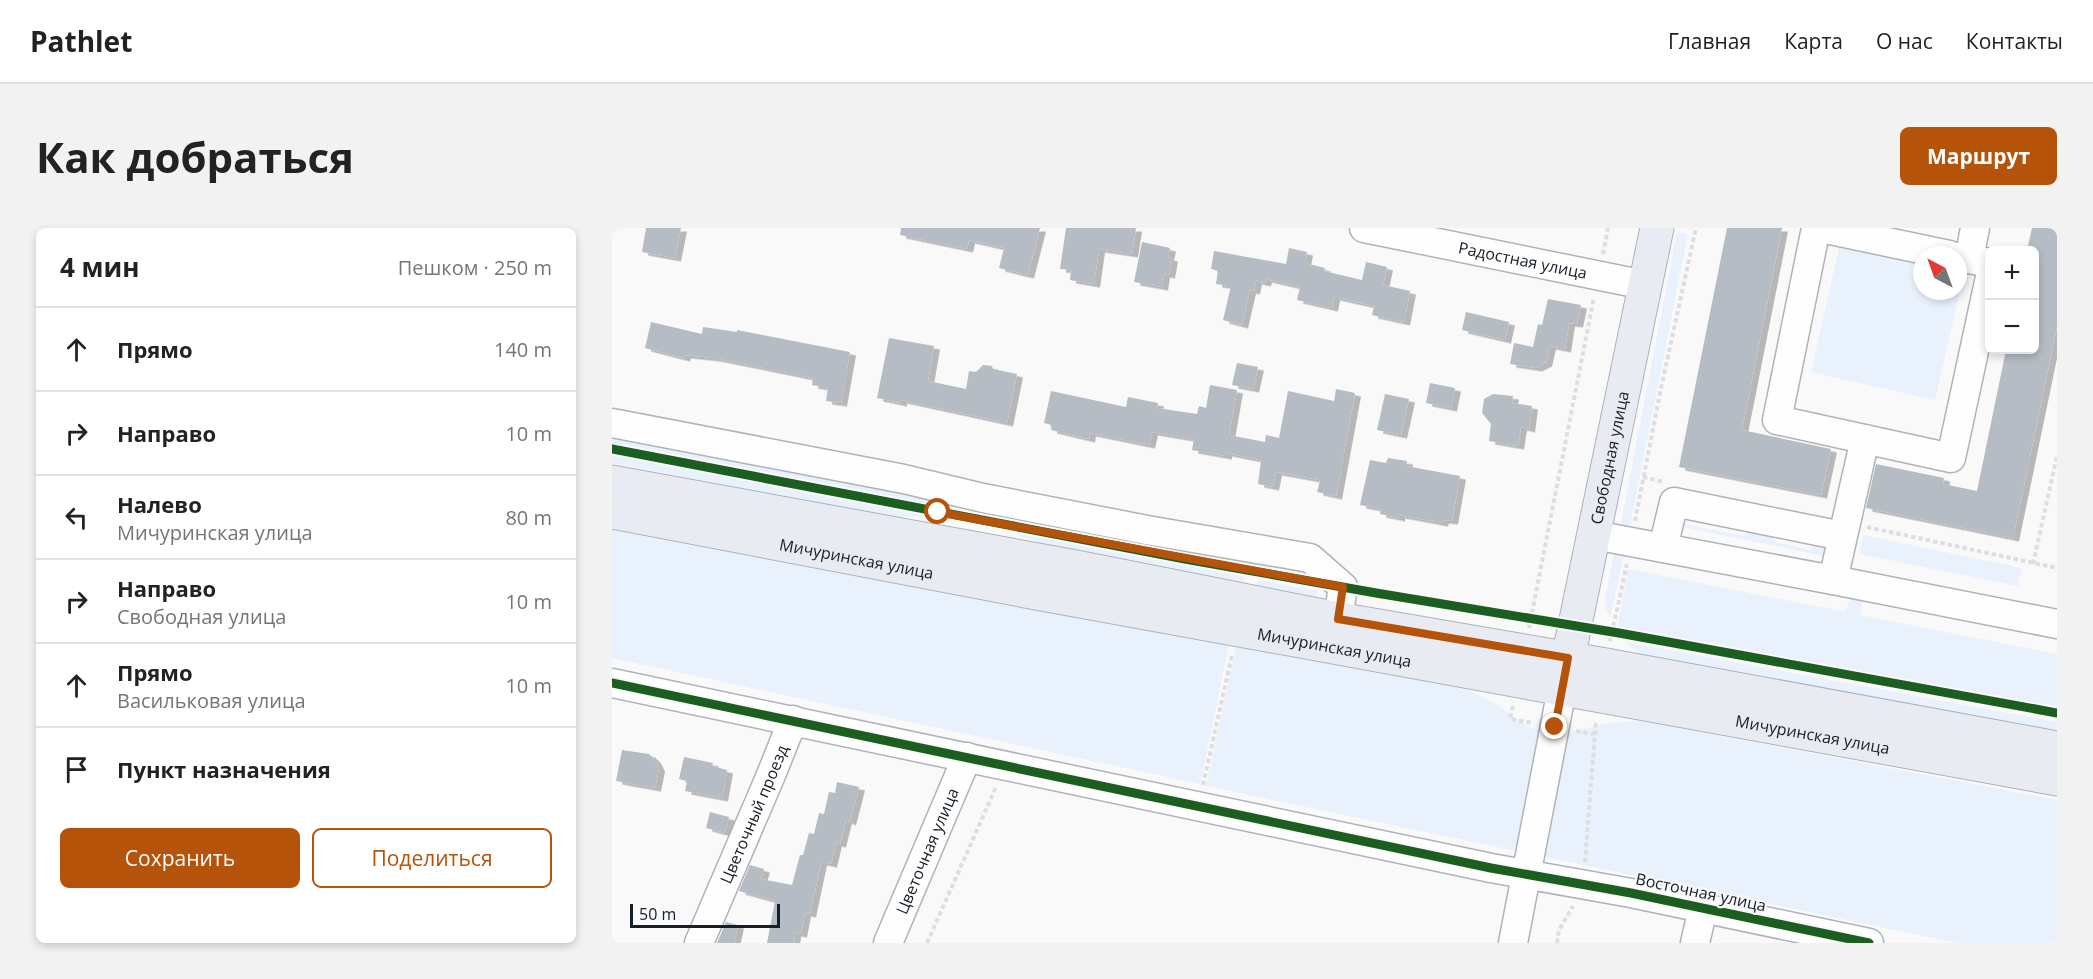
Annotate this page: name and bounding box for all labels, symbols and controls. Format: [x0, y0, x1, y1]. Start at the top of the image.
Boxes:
text: Pathlet [30, 22, 132, 60]
text: Главная [1668, 27, 1751, 55]
text: Карта [1784, 27, 1843, 55]
text: О нас [1876, 27, 1933, 55]
text: Контакты [1966, 27, 2063, 55]
button: Маршрут [1900, 127, 2057, 185]
text: Как добраться [36, 128, 354, 185]
street label: Радостная улица [1456, 236, 1589, 284]
north arrow [1913, 246, 1967, 300]
map controls [1985, 246, 2039, 354]
button: + [1985, 246, 2039, 300]
text: 4 мин [60, 249, 140, 285]
text: Пешком · 250 m [398, 254, 552, 281]
button: − [1985, 300, 2039, 354]
icon: ahead [60, 333, 93, 366]
text: Прямо [117, 334, 193, 364]
text: 140 m [494, 336, 552, 363]
street label: Свободная улица [1585, 389, 1634, 526]
icon: right [60, 417, 93, 450]
text: Направо [117, 418, 216, 448]
text: 10 m [505, 420, 552, 447]
text: Налево [117, 489, 202, 519]
route start [924, 498, 950, 524]
icon: left [60, 501, 93, 534]
text: 80 m [505, 504, 552, 531]
text: Мичуринская улица [117, 519, 313, 546]
street label: Мичуринская улица [778, 533, 935, 584]
text: Направо [117, 573, 216, 603]
icon: right [60, 585, 93, 618]
text: 10 m [505, 588, 552, 615]
text: Свободная улица [117, 603, 286, 630]
street label: Мичуринская улица [1255, 622, 1413, 672]
text: Прямо [117, 657, 193, 687]
icon: ahead [60, 669, 93, 702]
text: 10 m [505, 672, 552, 699]
text: Васильковая улица [117, 687, 306, 714]
street label: Мичуринская улица [1734, 710, 1892, 759]
route end [1541, 713, 1567, 739]
street label: Цветочный проезд [715, 742, 793, 887]
icon: arrive [60, 753, 93, 786]
text: Пункт назначения [117, 754, 331, 784]
street label: Цветочная улица [891, 784, 964, 917]
button: Сохранить [60, 828, 300, 888]
button: Поделиться [312, 828, 552, 888]
street label: Восточная улица [1634, 867, 1768, 917]
scale bar [630, 901, 780, 928]
text: 50 m [639, 903, 676, 925]

